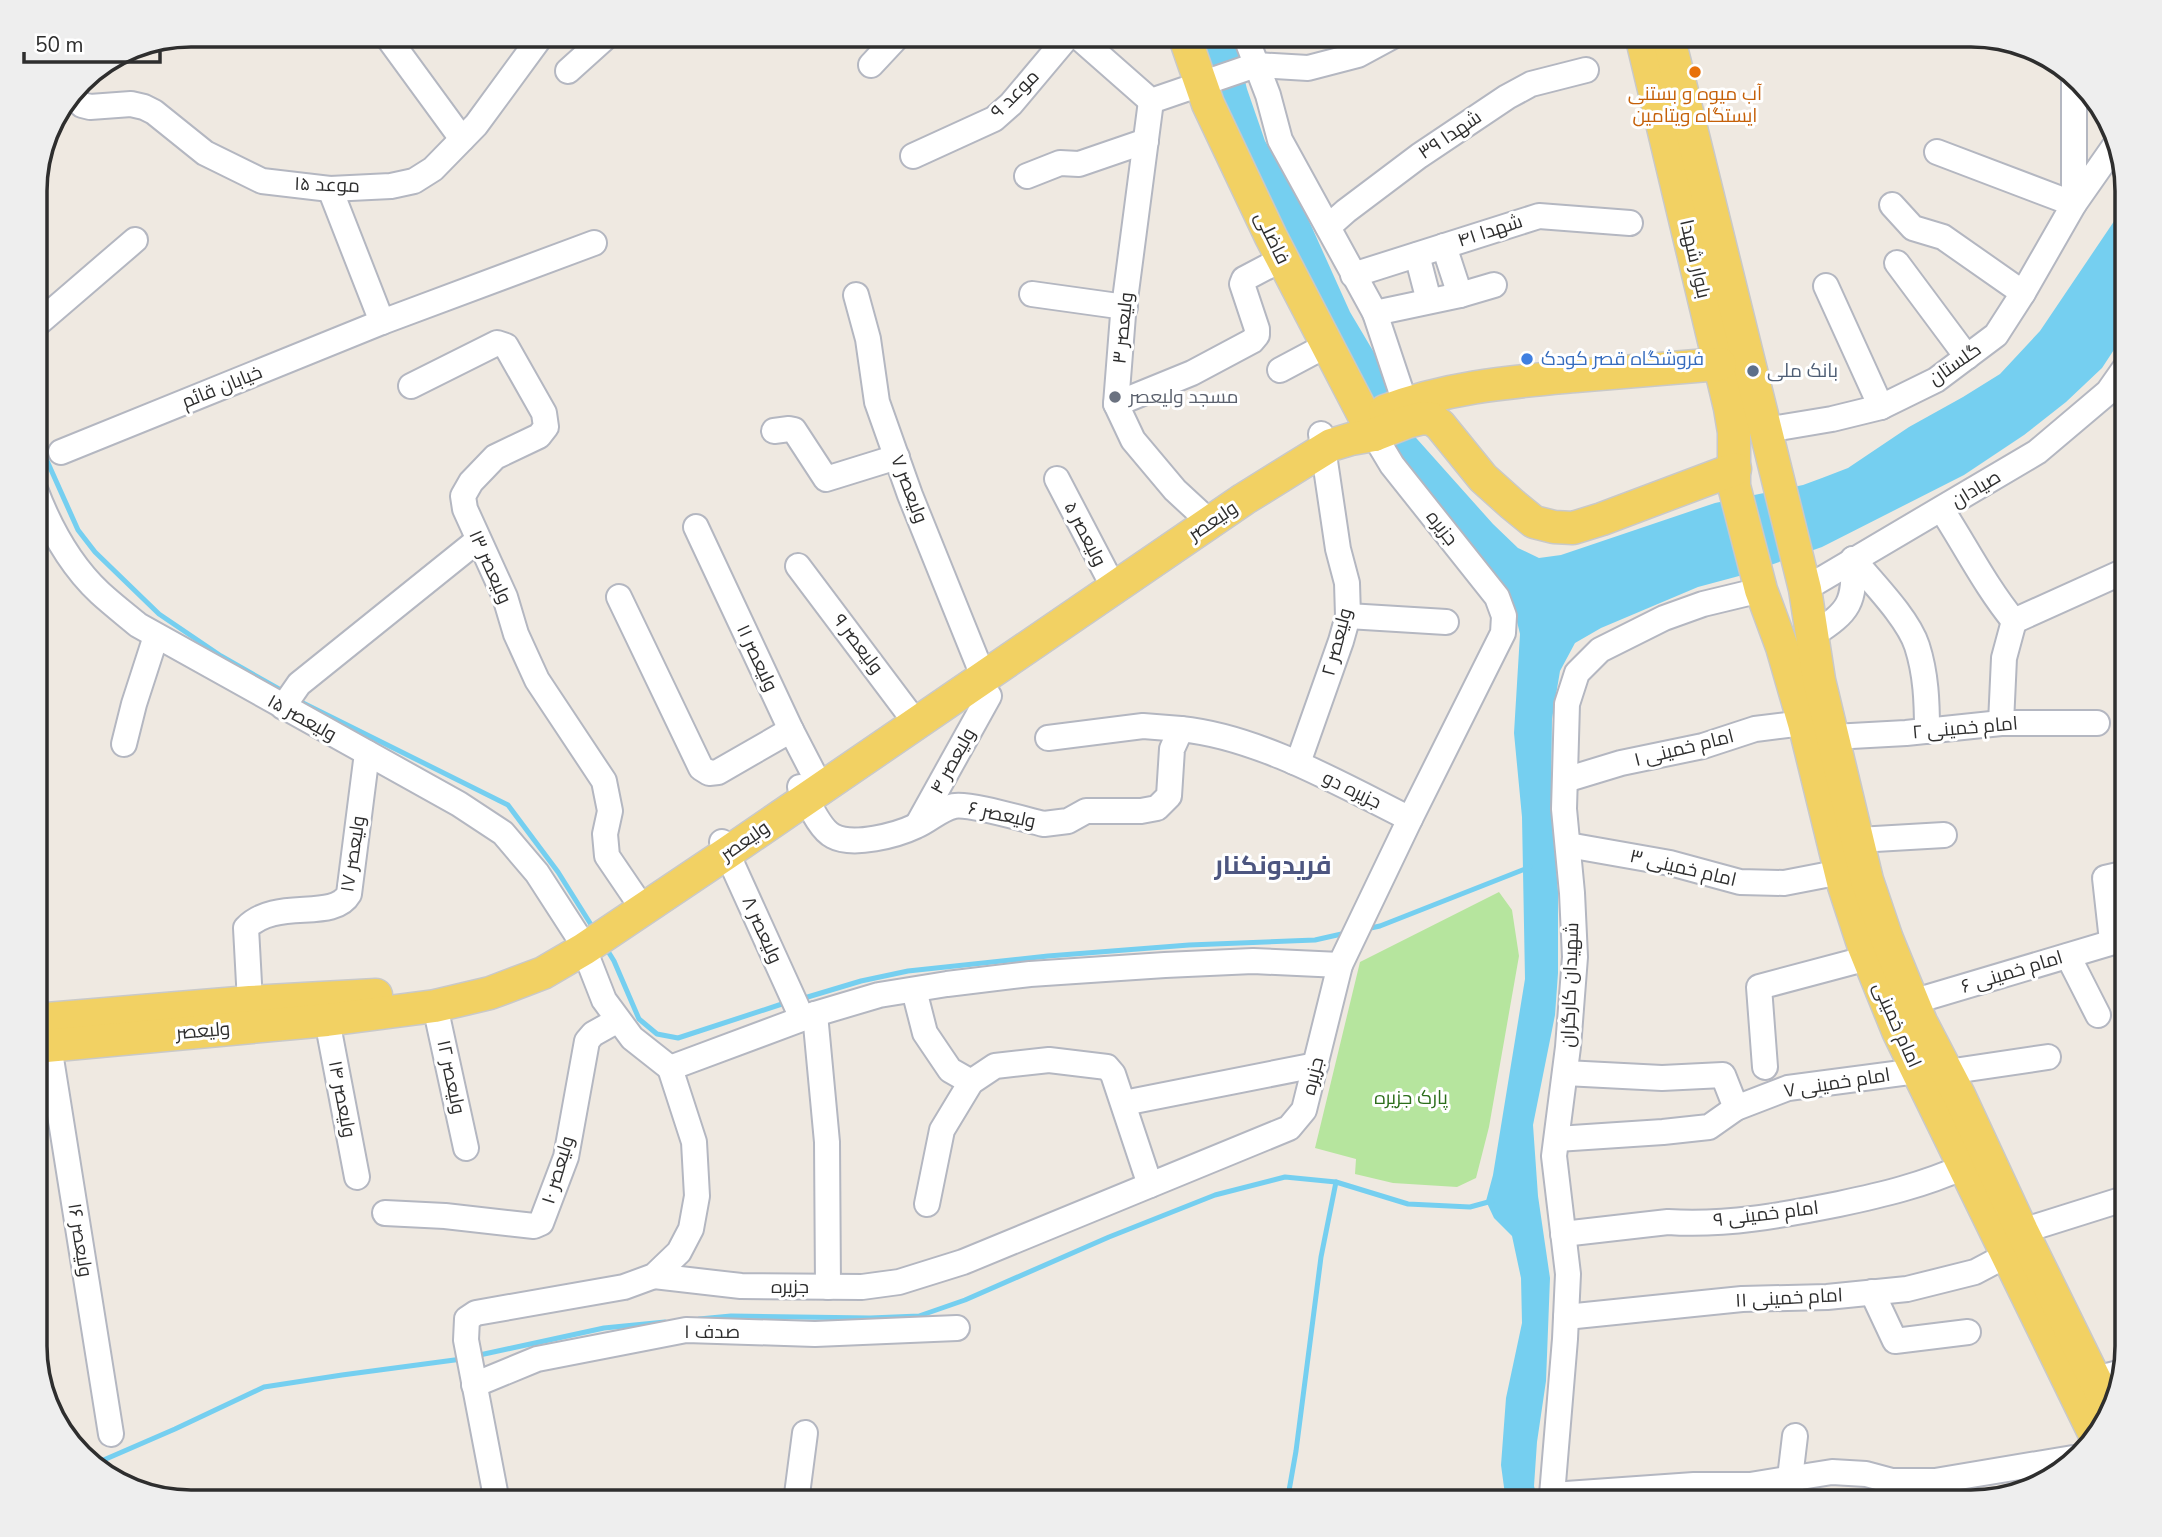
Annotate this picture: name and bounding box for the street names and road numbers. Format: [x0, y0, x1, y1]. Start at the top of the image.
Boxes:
street label: موعد ۹ [985, 64, 1045, 124]
street label: شهدا ۳۹ [1413, 104, 1487, 166]
street label: موعد ۱۵ [294, 171, 360, 199]
street label: فاضلی [1248, 207, 1296, 269]
street label: شهدا ۴۱ [1454, 208, 1526, 254]
street label: بلوار شهدا [1673, 217, 1717, 301]
street label: ولیعصر ۳ [1106, 291, 1140, 365]
street label: گلستان [1923, 336, 1987, 392]
street label: خیابان قائم [178, 359, 266, 415]
street label: ولیعصر ۷ [884, 451, 934, 527]
street label: صیادان [1946, 464, 2006, 514]
street label: ولیعصر [1182, 495, 1243, 548]
street label: ولیعصر ۵ [1058, 497, 1112, 571]
street label: جزیره [1420, 505, 1464, 551]
street label: ولیعصر ۱۳ [462, 526, 518, 608]
street label: ولیعصر ۲ [1315, 605, 1359, 679]
street label: ولیعصر ۹ [827, 609, 889, 679]
street label: ولیعصر ۱۱ [730, 620, 784, 696]
street label: ولیعصر ۱۵ [263, 688, 341, 748]
street label: امام خمینی ۲ [1911, 710, 2019, 746]
street label: ولیعصر ۴ [924, 723, 982, 799]
street label: امام خمینی ۱ [1631, 723, 1737, 773]
street label: جزیره دو [1318, 765, 1386, 815]
street label: ولیعصر ۶ [966, 795, 1038, 835]
street label: ولیعصر ۱۷ [334, 814, 372, 894]
street label: ولیعصر [714, 815, 775, 868]
street label: امام خمینی ۳ [1627, 843, 1739, 893]
street label: ولیعصر ۸ [736, 892, 788, 968]
street label: شهیدان کارگران [1555, 922, 1585, 1048]
street label: امام خمینی ۶ [1958, 944, 2066, 1000]
street label: امام خمینی [1867, 978, 1927, 1072]
street label: ولیعصر [174, 1016, 231, 1046]
street label: ولیعصر ۱۲ [430, 1037, 472, 1117]
street label: جزیره [1296, 1054, 1330, 1098]
street label: ولیعصر ۱۴ [322, 1058, 362, 1140]
street label: امام خمینی ۷ [1782, 1062, 1892, 1104]
street label: ولیعصر ۱۰ [535, 1133, 581, 1207]
street label: امام خمینی ۹ [1712, 1195, 1820, 1233]
street label: ولیعصر ۱۶ [61, 1201, 99, 1279]
street label: جزیره [771, 1274, 809, 1300]
street label: امام خمینی ۱۱ [1735, 1282, 1843, 1314]
street label: صدف ۱ [684, 1319, 740, 1345]

